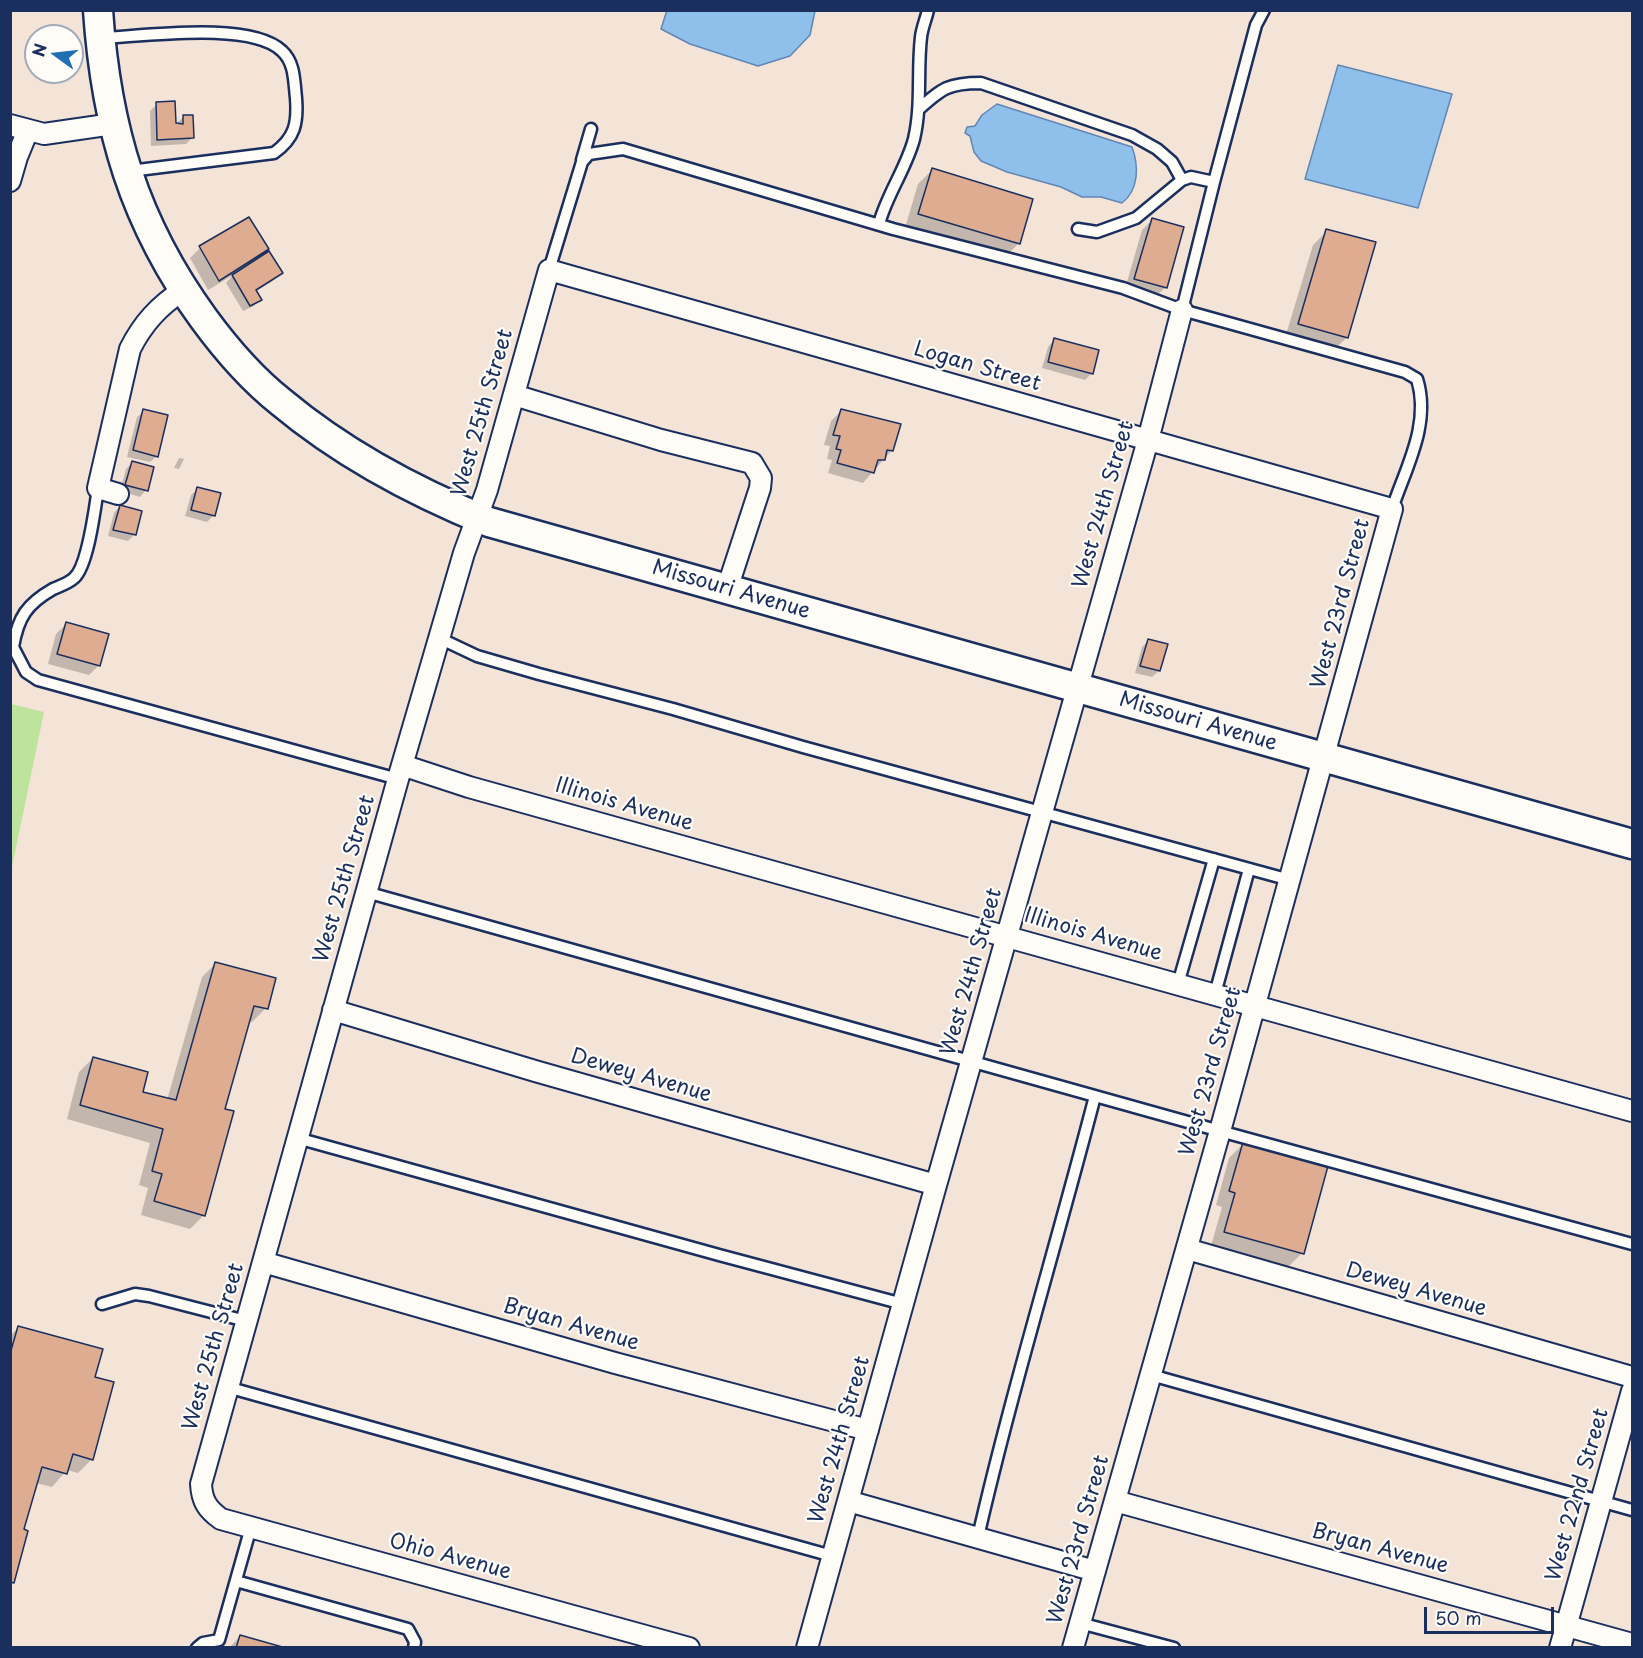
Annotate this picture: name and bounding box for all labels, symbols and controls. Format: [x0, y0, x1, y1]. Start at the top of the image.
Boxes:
north arrow [24, 24, 84, 84]
text: N [25, 41, 52, 59]
street label: West 25th Street [447, 326, 519, 500]
street label: Logan Street [911, 337, 1043, 397]
street label: West 24th Street [1068, 418, 1140, 592]
street label: West 23rd Street [1306, 516, 1376, 692]
street label: Missouri Avenue [649, 555, 813, 625]
street label: Missouri Avenue [1116, 687, 1280, 757]
street label: Illinois Avenue [552, 773, 696, 837]
street label: West 25th Street [309, 792, 381, 966]
street label: West 24th Street [936, 885, 1008, 1059]
street label: Illinois Avenue [1021, 903, 1165, 967]
street label: West 23rd Street [1175, 985, 1247, 1159]
street label: Dewey Avenue [568, 1044, 714, 1108]
street label: Dewey Avenue [1343, 1258, 1489, 1322]
street label: West 25th Street [178, 1260, 250, 1434]
street label: Bryan Avenue [500, 1294, 642, 1356]
street label: West 24th Street [804, 1353, 876, 1527]
street label: West 22nd Street [1541, 1406, 1615, 1584]
street label: West 23rd Street [1043, 1453, 1115, 1627]
street label: Bryan Avenue [1309, 1519, 1451, 1579]
street label: Ohio Avenue [386, 1529, 514, 1585]
scale bar [1427, 1595, 1558, 1633]
text: 50 m [1435, 1604, 1482, 1631]

